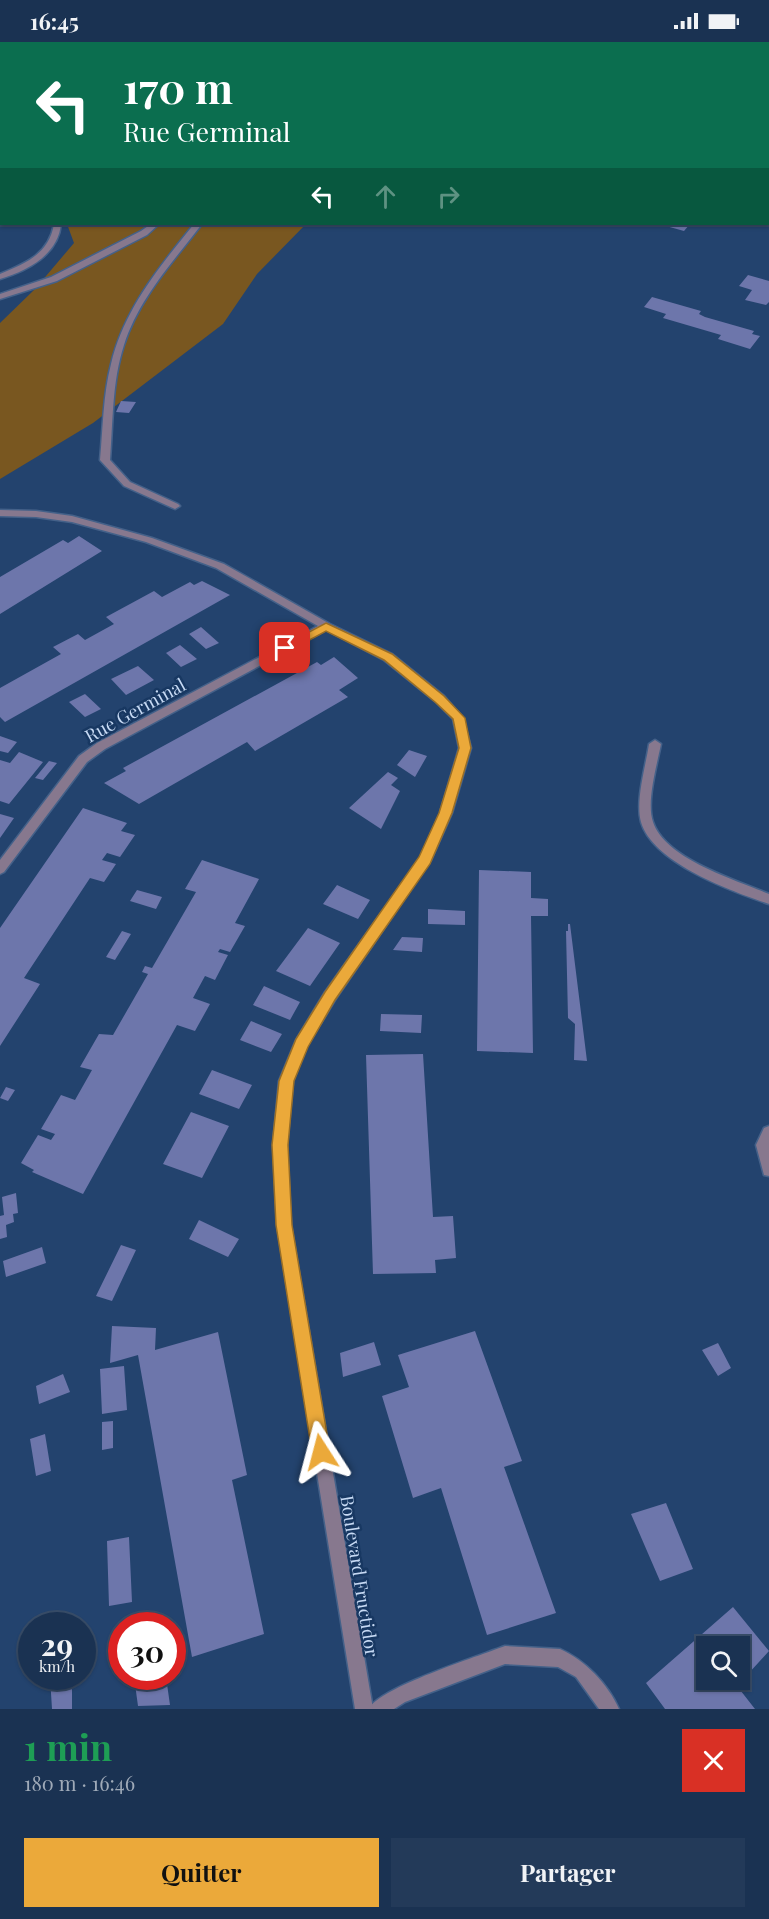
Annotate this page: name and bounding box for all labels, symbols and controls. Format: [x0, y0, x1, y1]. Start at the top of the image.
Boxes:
text: 16:45 [30, 6, 79, 36]
text: 170 m [123, 59, 233, 115]
icon: left [24, 66, 102, 144]
text: Rue Germinal [123, 113, 290, 149]
icon: left [306, 180, 339, 213]
icon: ahead [369, 180, 402, 213]
icon: right [432, 180, 465, 213]
pin [259, 622, 310, 673]
icon: arrive [268, 631, 301, 664]
street label: Rue Germinal [80, 672, 190, 748]
position arrow [289, 1420, 353, 1484]
street label: Boulevard Fructidor [335, 1494, 385, 1658]
speed limit sign: 30 [108, 1612, 186, 1690]
text: 29 [41, 1624, 73, 1664]
map controls [696, 1636, 750, 1690]
button: search [696, 1636, 750, 1690]
text: km/h [39, 1656, 75, 1676]
text: 1 min [24, 1722, 112, 1770]
button: close [682, 1729, 745, 1792]
text: 180 m · 16:46 [24, 1769, 135, 1796]
button: Quitter [24, 1838, 379, 1907]
button: Partager [391, 1838, 745, 1907]

